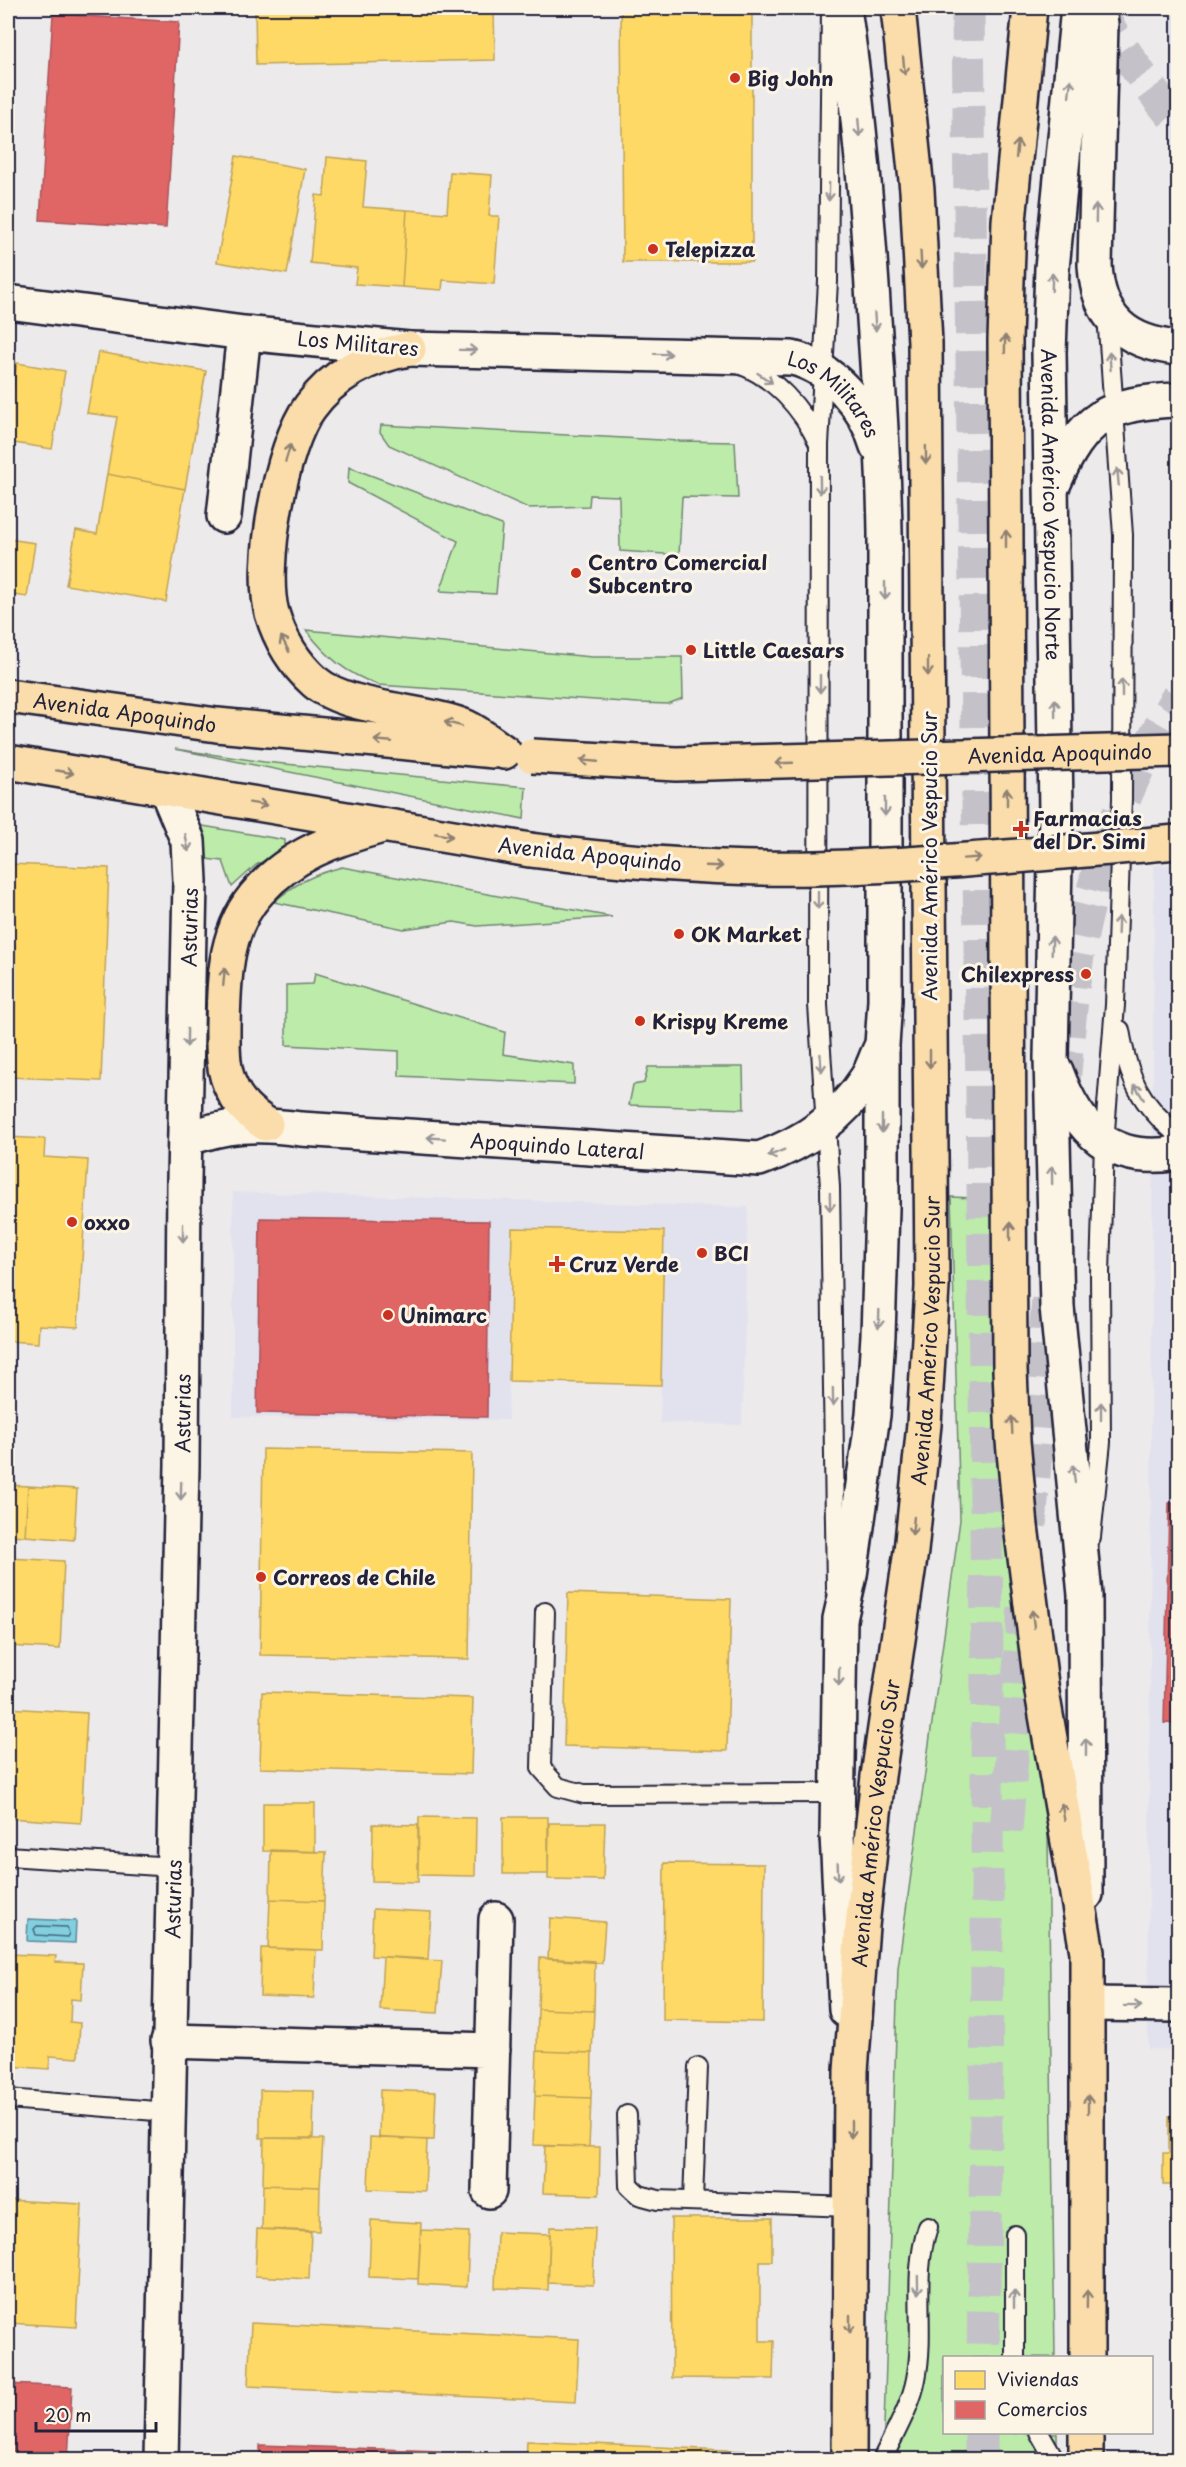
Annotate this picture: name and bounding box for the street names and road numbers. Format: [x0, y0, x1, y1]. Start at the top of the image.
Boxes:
street label: Los Militares [296, 323, 420, 363]
street label: Los Militares [785, 343, 888, 442]
street label: Avenida Américo Vespucio Norte [1034, 349, 1069, 661]
street label: Avenida Apoquindo [31, 685, 218, 740]
street label: Avenida Américo Vespucio Sur [914, 711, 944, 1001]
street label: Avenida Apoquindo [967, 736, 1152, 771]
street label: Avenida Apoquindo [497, 829, 683, 879]
street label: Asturias [173, 887, 205, 967]
street label: Apoquindo Lateral [469, 1125, 646, 1166]
street label: Avenida Américo Vespucio Sur [903, 1195, 947, 1486]
street label: Asturias [167, 1373, 198, 1453]
street label: Avenida Américo Vespucio Sur [844, 1677, 907, 1968]
street label: Asturias [157, 1859, 189, 1939]

